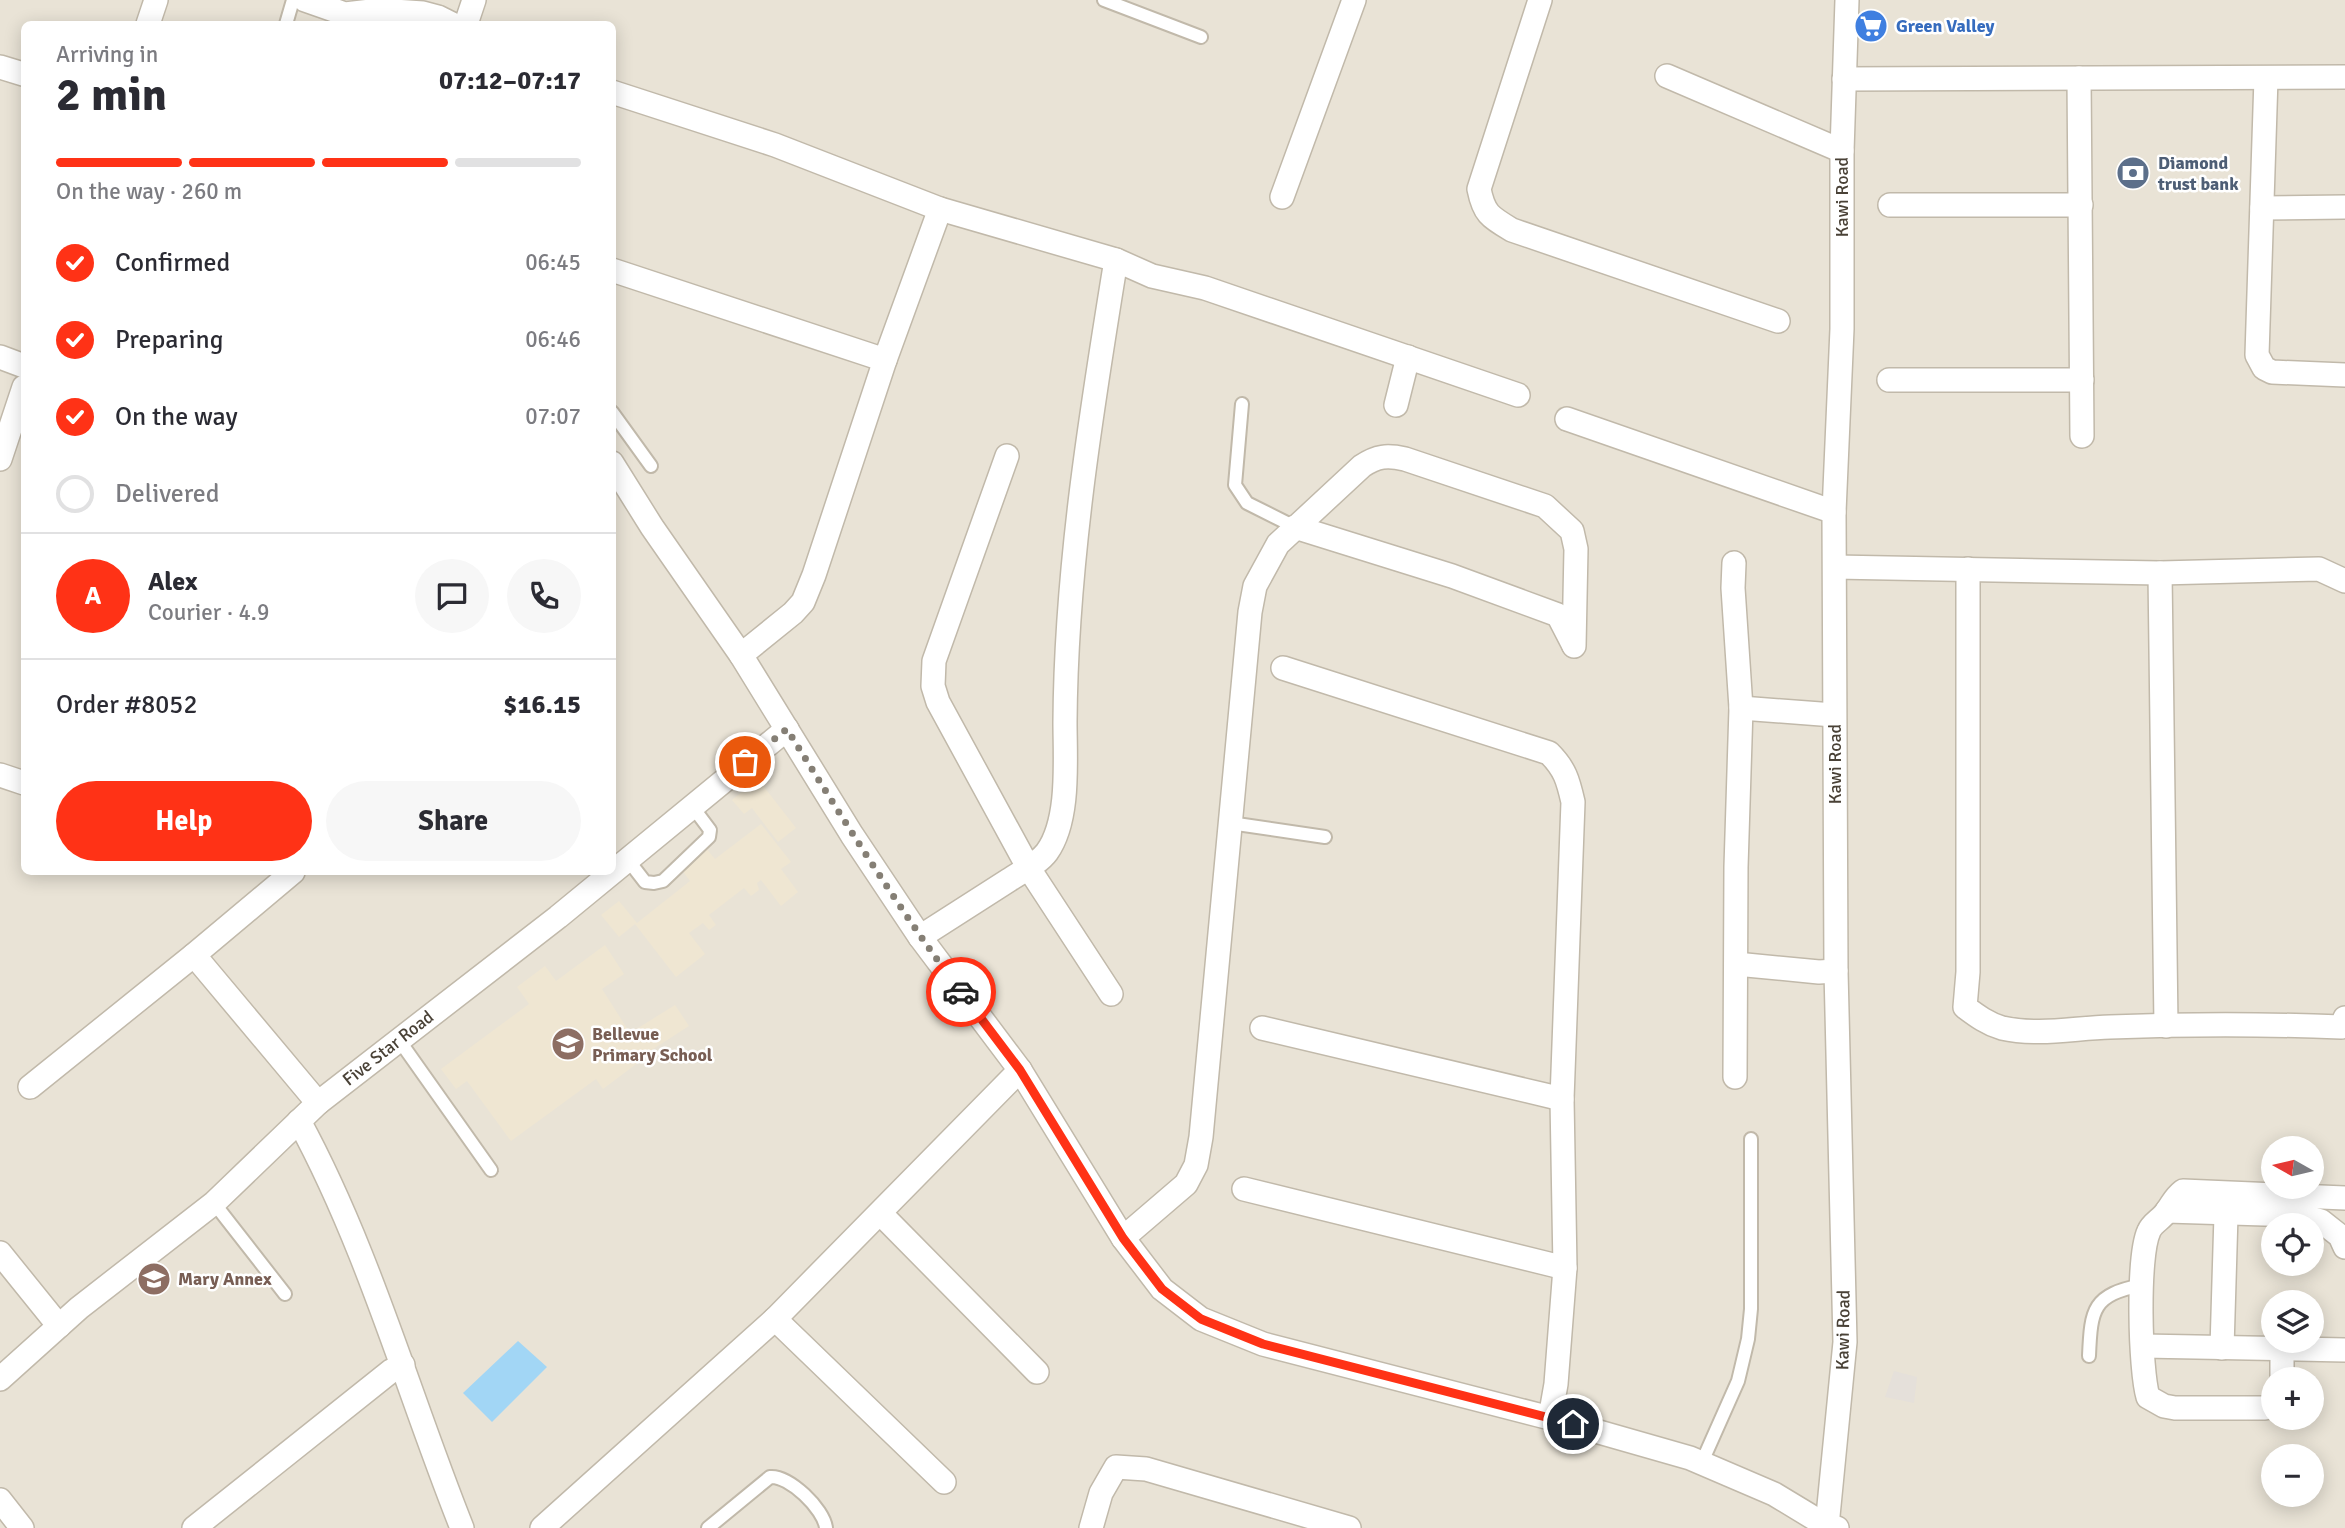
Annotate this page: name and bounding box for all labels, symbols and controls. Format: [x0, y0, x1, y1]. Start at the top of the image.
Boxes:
supermarket icon: Green Valley [1852, 7, 1890, 45]
place label: Green Valley [1896, 15, 1995, 37]
text: Arriving in [56, 40, 158, 69]
text: 07:12–07:17 [439, 65, 581, 97]
text: 2 min [56, 67, 167, 123]
place label: Diamond trust bank [2157, 152, 2239, 195]
bank icon: Diamond trust bank [2114, 154, 2152, 192]
street label: Kawi Road [1831, 157, 1853, 237]
text: On the way · 260 m [56, 177, 242, 206]
icon: check [56, 244, 94, 282]
text: Confirmed [115, 247, 230, 279]
text: 06:45 [525, 248, 581, 277]
icon: check [56, 321, 94, 359]
text: Preparing [115, 324, 223, 356]
text: 06:46 [525, 325, 581, 354]
icon: check [56, 398, 94, 436]
text: On the way [115, 401, 238, 433]
text: 07:07 [525, 402, 581, 431]
text: Delivered [115, 478, 220, 510]
button: chat [415, 559, 489, 633]
button: phone [507, 559, 581, 633]
text: Alex [148, 566, 198, 598]
text: A [85, 580, 101, 612]
text: Courier · 4.9 [148, 598, 269, 627]
text: Order #8052 [56, 689, 197, 721]
text: $16.15 [503, 689, 581, 721]
street label: Kawi Road [1824, 724, 1846, 804]
pin [715, 732, 775, 792]
icon: bag [726, 743, 764, 781]
button: Help [56, 781, 312, 861]
button: Share [326, 781, 581, 861]
courier [926, 957, 996, 1027]
icon: car [942, 973, 980, 1011]
street label: Five Star Road [338, 1006, 438, 1090]
place label: Bellevue Primary School [592, 1023, 713, 1066]
school or university icon: Bellevue Primary School [549, 1025, 587, 1063]
north arrow [2261, 1136, 2324, 1199]
map controls [2261, 1136, 2324, 1507]
button: locate [2261, 1213, 2324, 1276]
school or university icon: Mary Annex [135, 1260, 173, 1298]
place label: Mary Annex [178, 1268, 272, 1290]
street label: Kawi Road [1831, 1290, 1855, 1370]
button: layers [2261, 1290, 2324, 1353]
button: + [2261, 1367, 2324, 1430]
pin [1543, 1394, 1603, 1454]
icon: home [1554, 1405, 1592, 1443]
button: − [2261, 1444, 2324, 1507]

